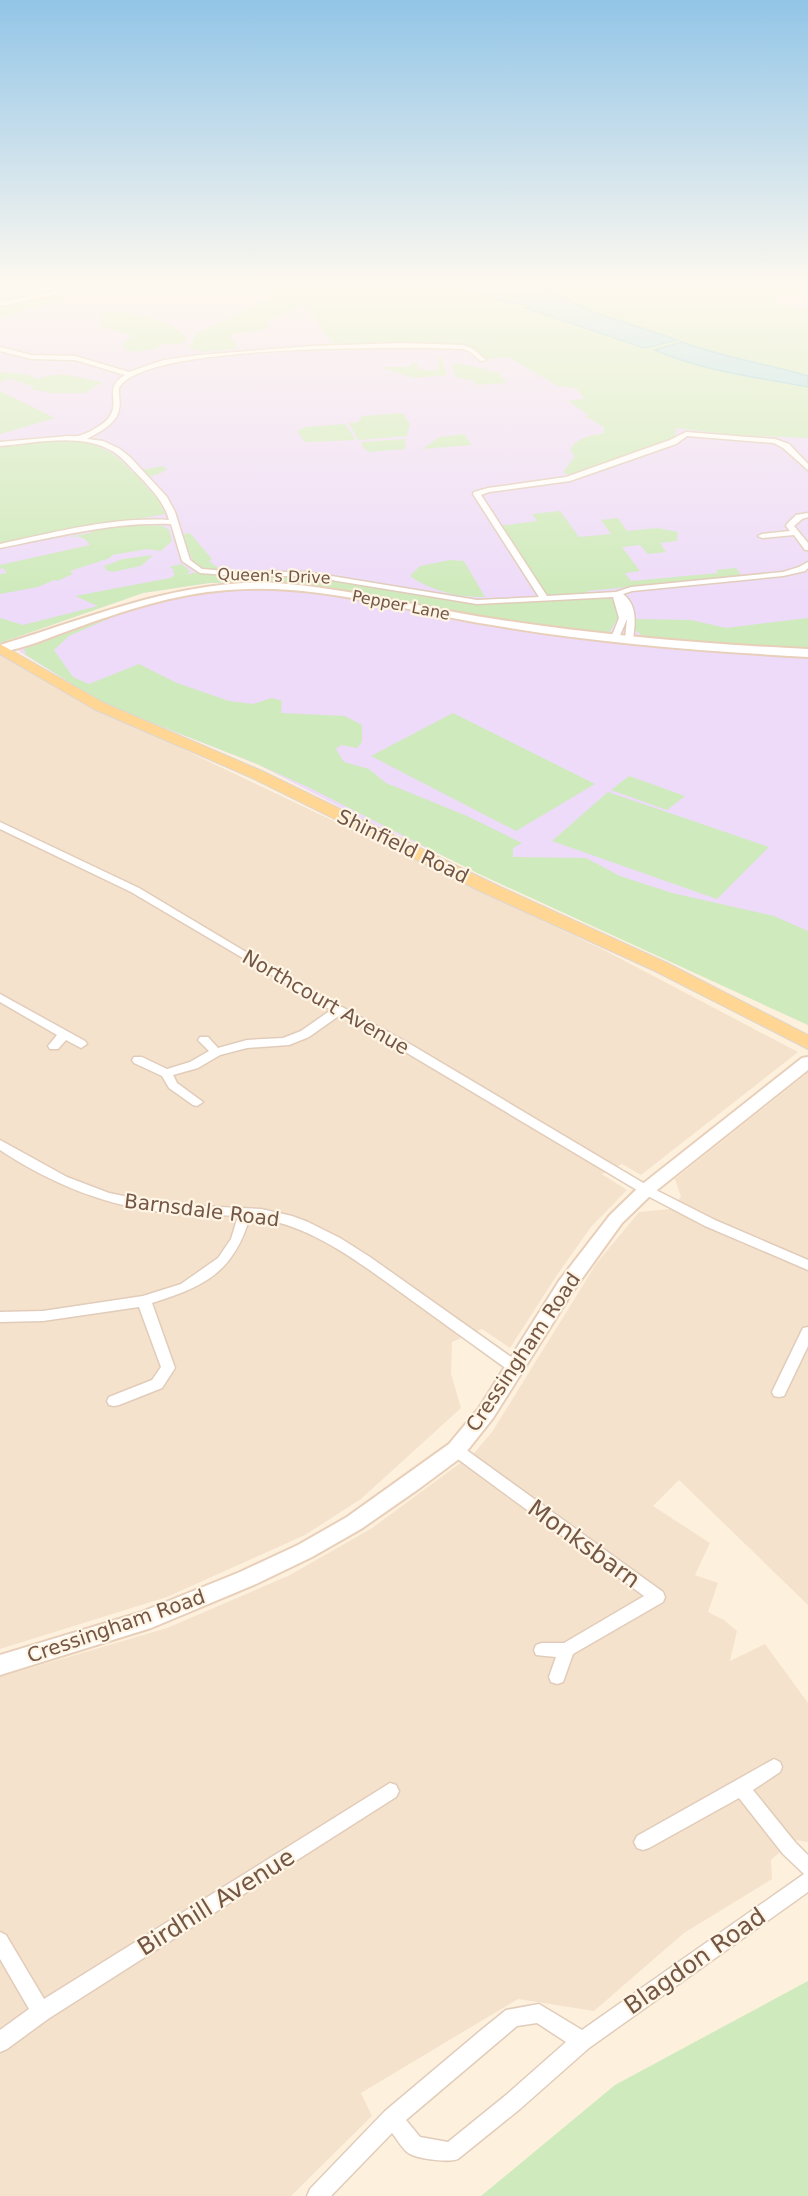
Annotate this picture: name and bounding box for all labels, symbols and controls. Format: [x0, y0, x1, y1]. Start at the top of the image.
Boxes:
street label: Queen's Drive [217, 565, 331, 587]
street label: Pepper Lane [350, 586, 452, 624]
street label: Shinfield Road [333, 804, 473, 888]
street label: Northcourt Avenue [238, 944, 414, 1060]
street label: Barnsdale Road [123, 1189, 281, 1231]
street label: Cressingham Road [461, 1268, 585, 1436]
street label: Monksbarn [523, 1494, 645, 1594]
street label: Cressingham Road [24, 1584, 208, 1668]
street label: Birdhill Avenue [132, 1842, 300, 1962]
street label: Blagdon Road [619, 1902, 771, 2020]

